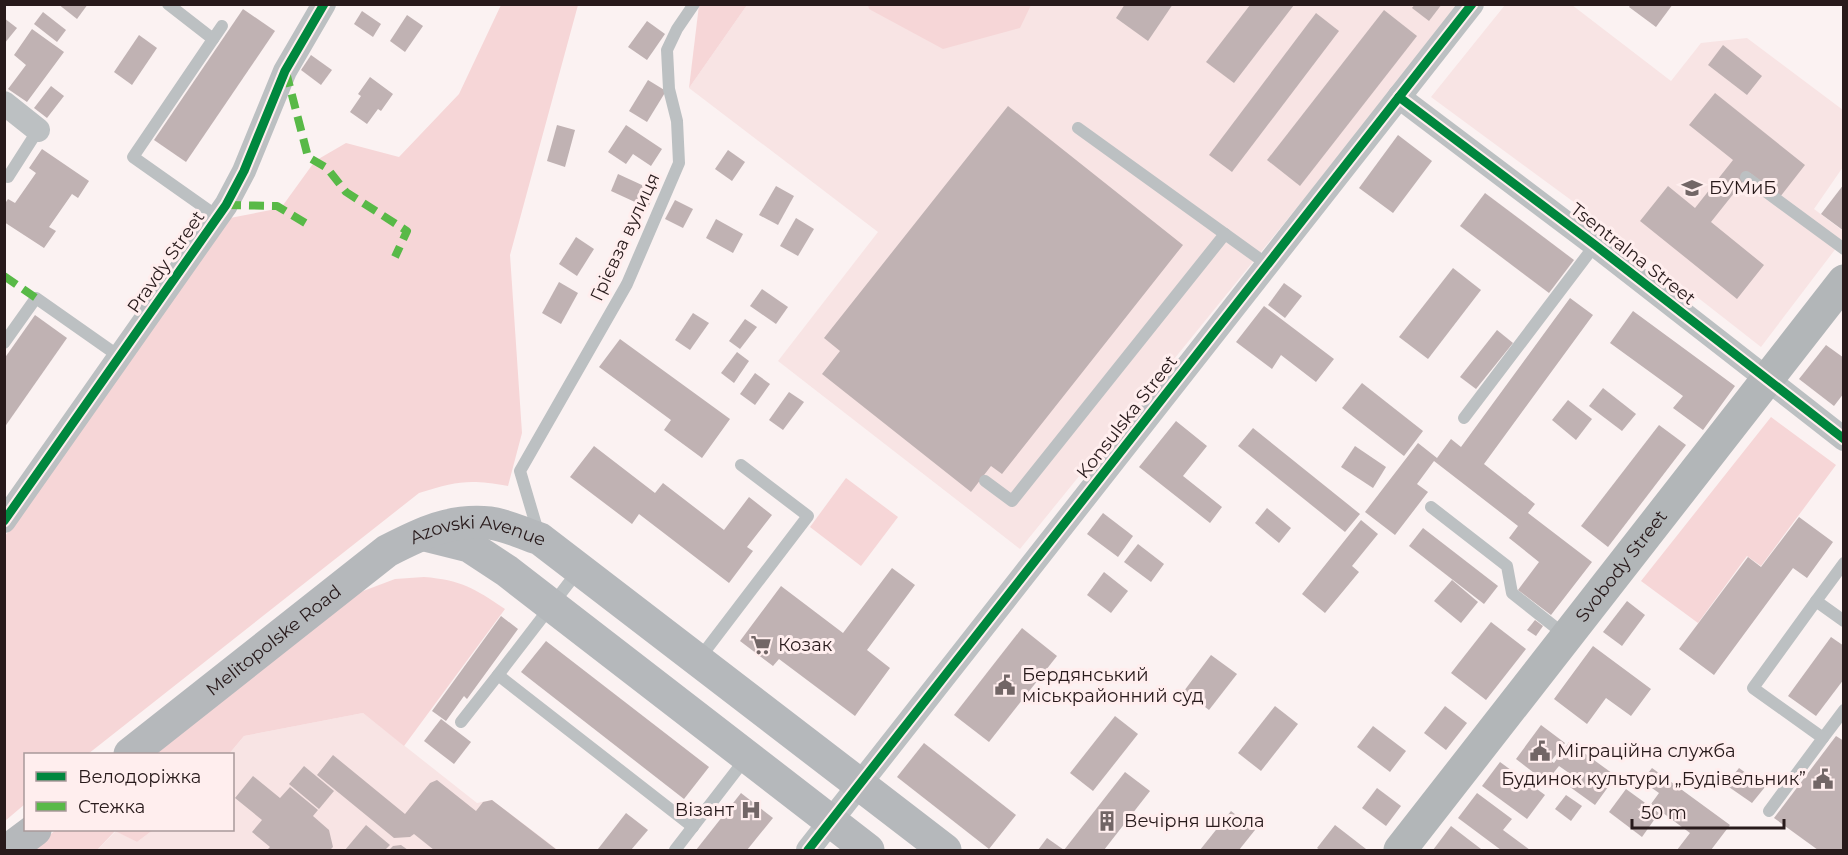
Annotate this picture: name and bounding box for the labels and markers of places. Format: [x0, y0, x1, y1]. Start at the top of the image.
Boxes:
school or university icon: БУМиБ [1680, 176, 1704, 200]
place label: БУМиБ [1709, 177, 1776, 199]
supermarket icon: Козак [749, 633, 773, 657]
place label: Козак [778, 634, 833, 656]
place label: Бердянський міськрайонний суд [1022, 664, 1204, 707]
public building icon: Бердянський міськрайонний суд [993, 673, 1017, 697]
public building icon: Міграційна служба [1528, 739, 1552, 763]
place label: Міграційна служба [1557, 740, 1735, 762]
public building icon: Будинок культури „Будівельник” [1811, 767, 1835, 791]
place label: Будинок культури „Будівельник” [1501, 768, 1806, 790]
hospital icon: Візант [739, 798, 763, 822]
place label: Візант [675, 799, 734, 821]
building icon: Вечірня школа [1095, 809, 1119, 833]
place label: Вечірня школа [1124, 810, 1265, 832]

